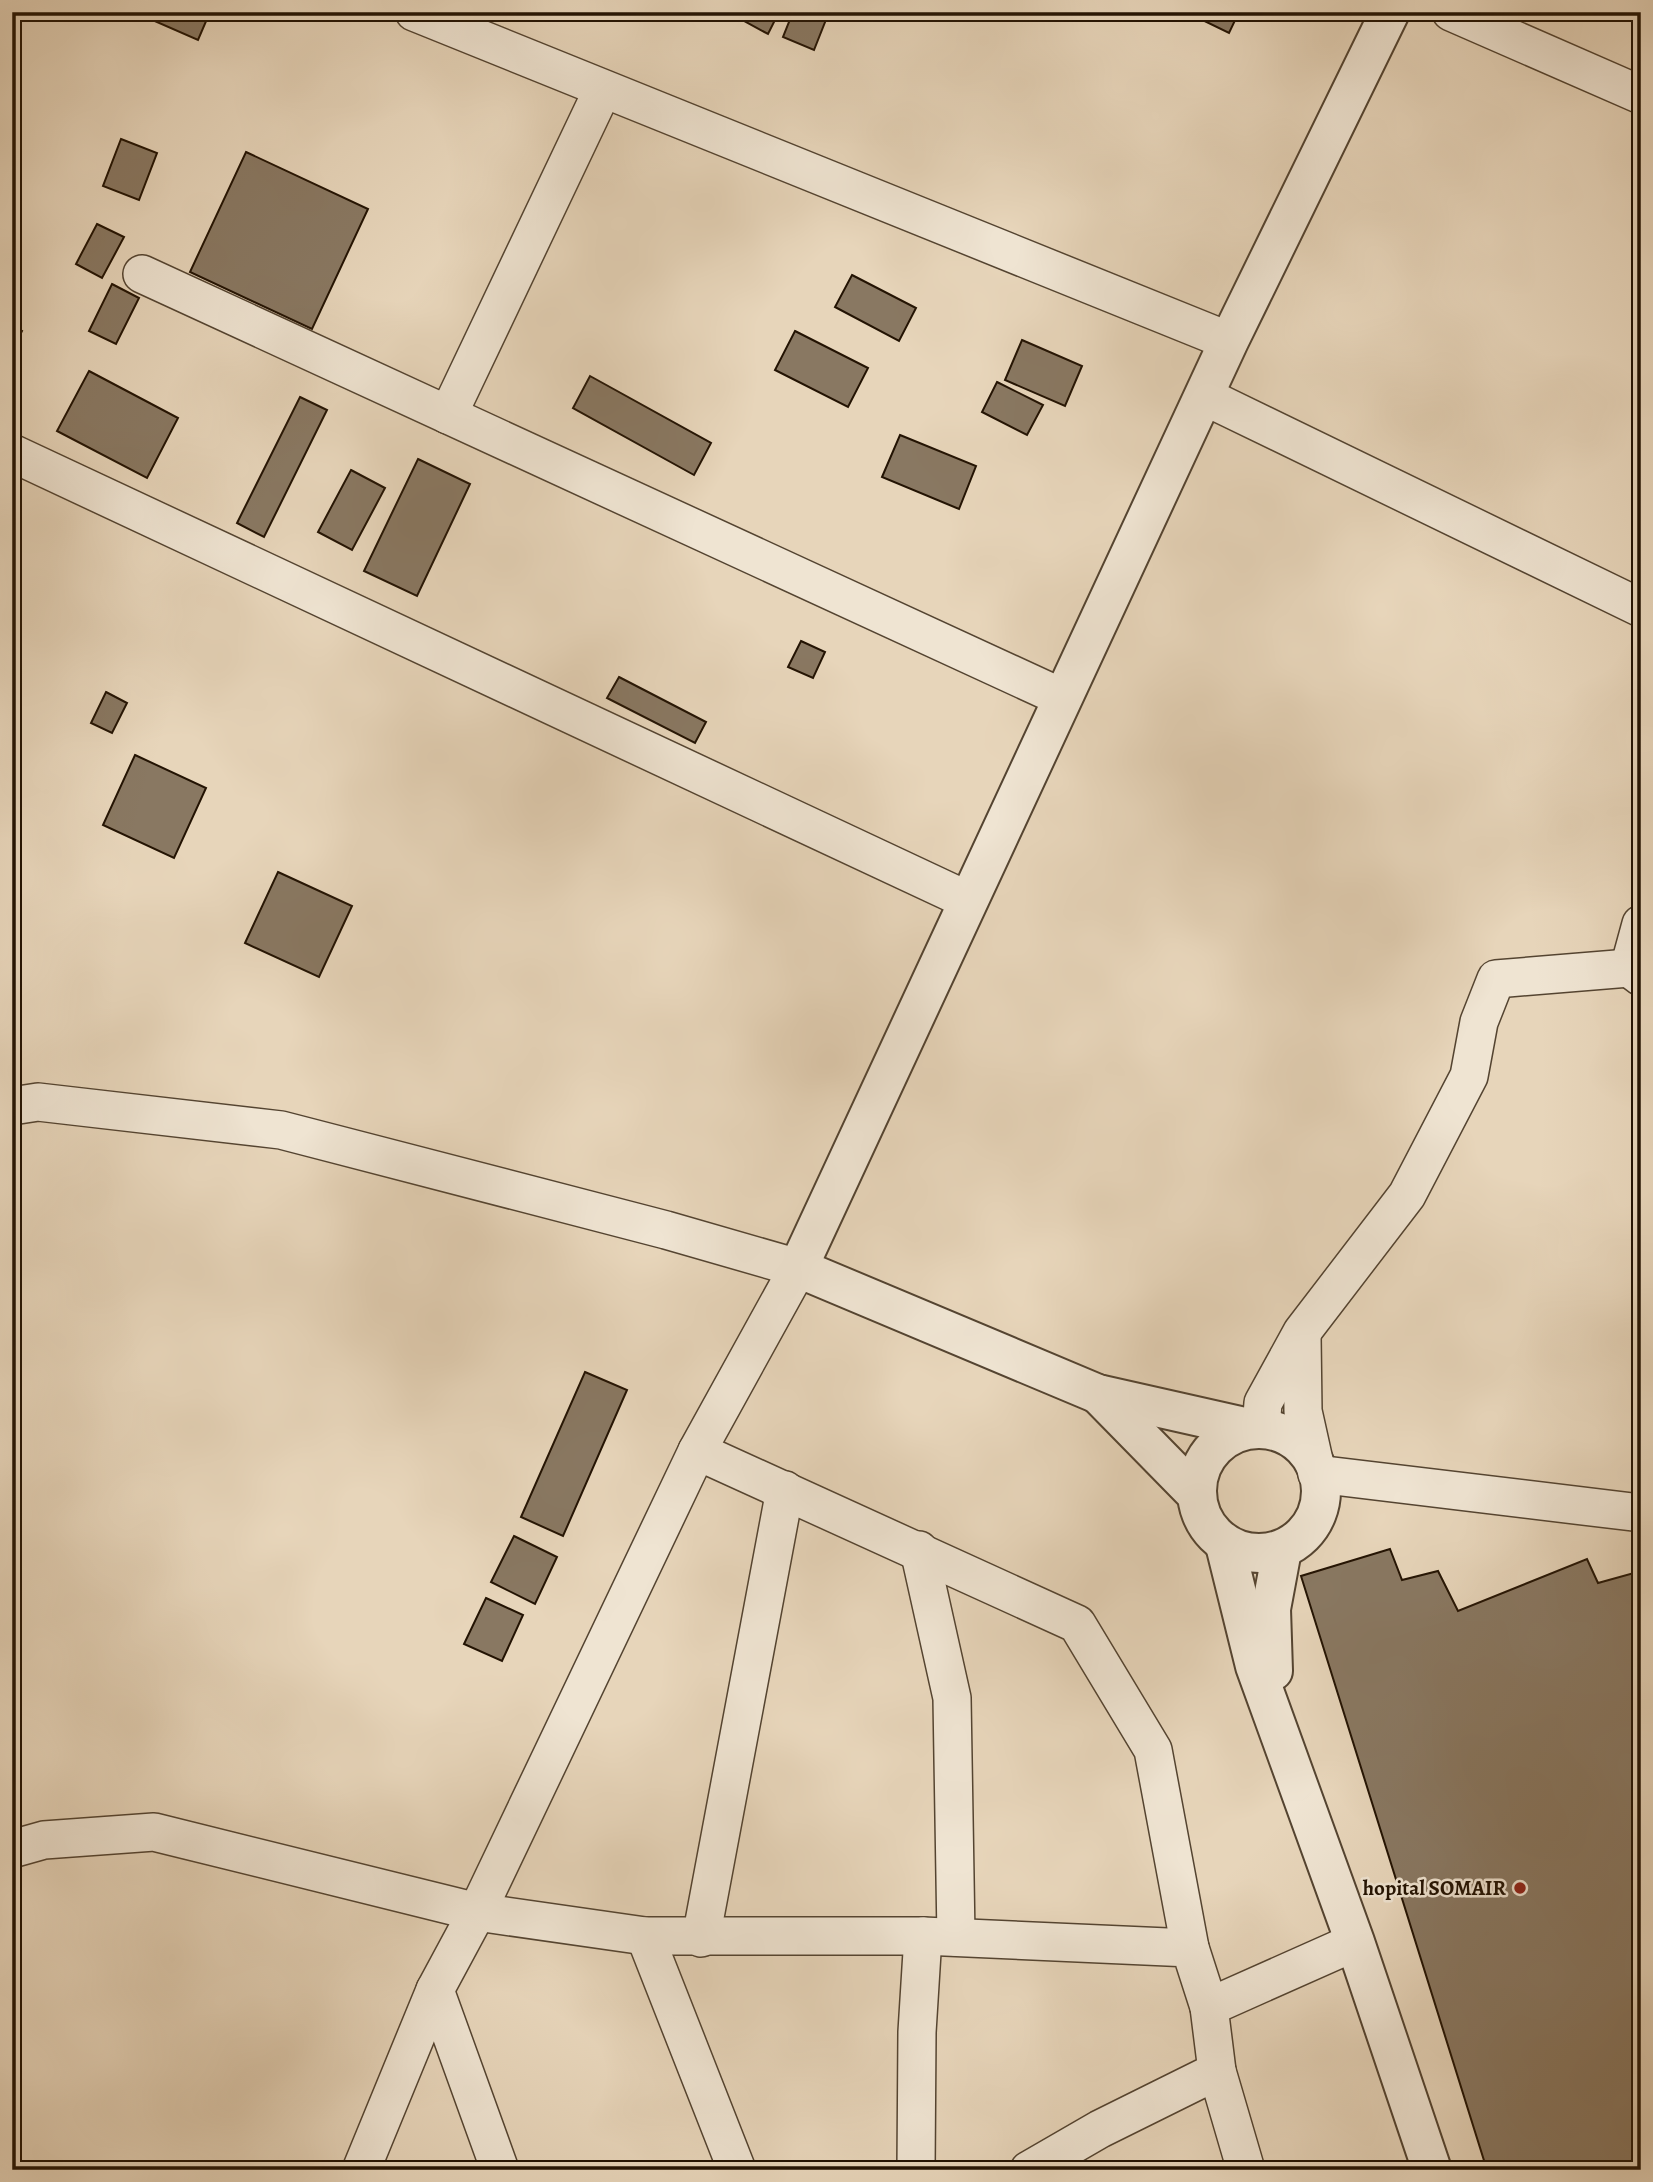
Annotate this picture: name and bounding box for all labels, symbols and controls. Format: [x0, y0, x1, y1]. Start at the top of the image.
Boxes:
place label: hopital SOMAIR [1363, 1874, 1507, 1902]
marker: hopital SOMAIR [1512, 1880, 1528, 1896]

